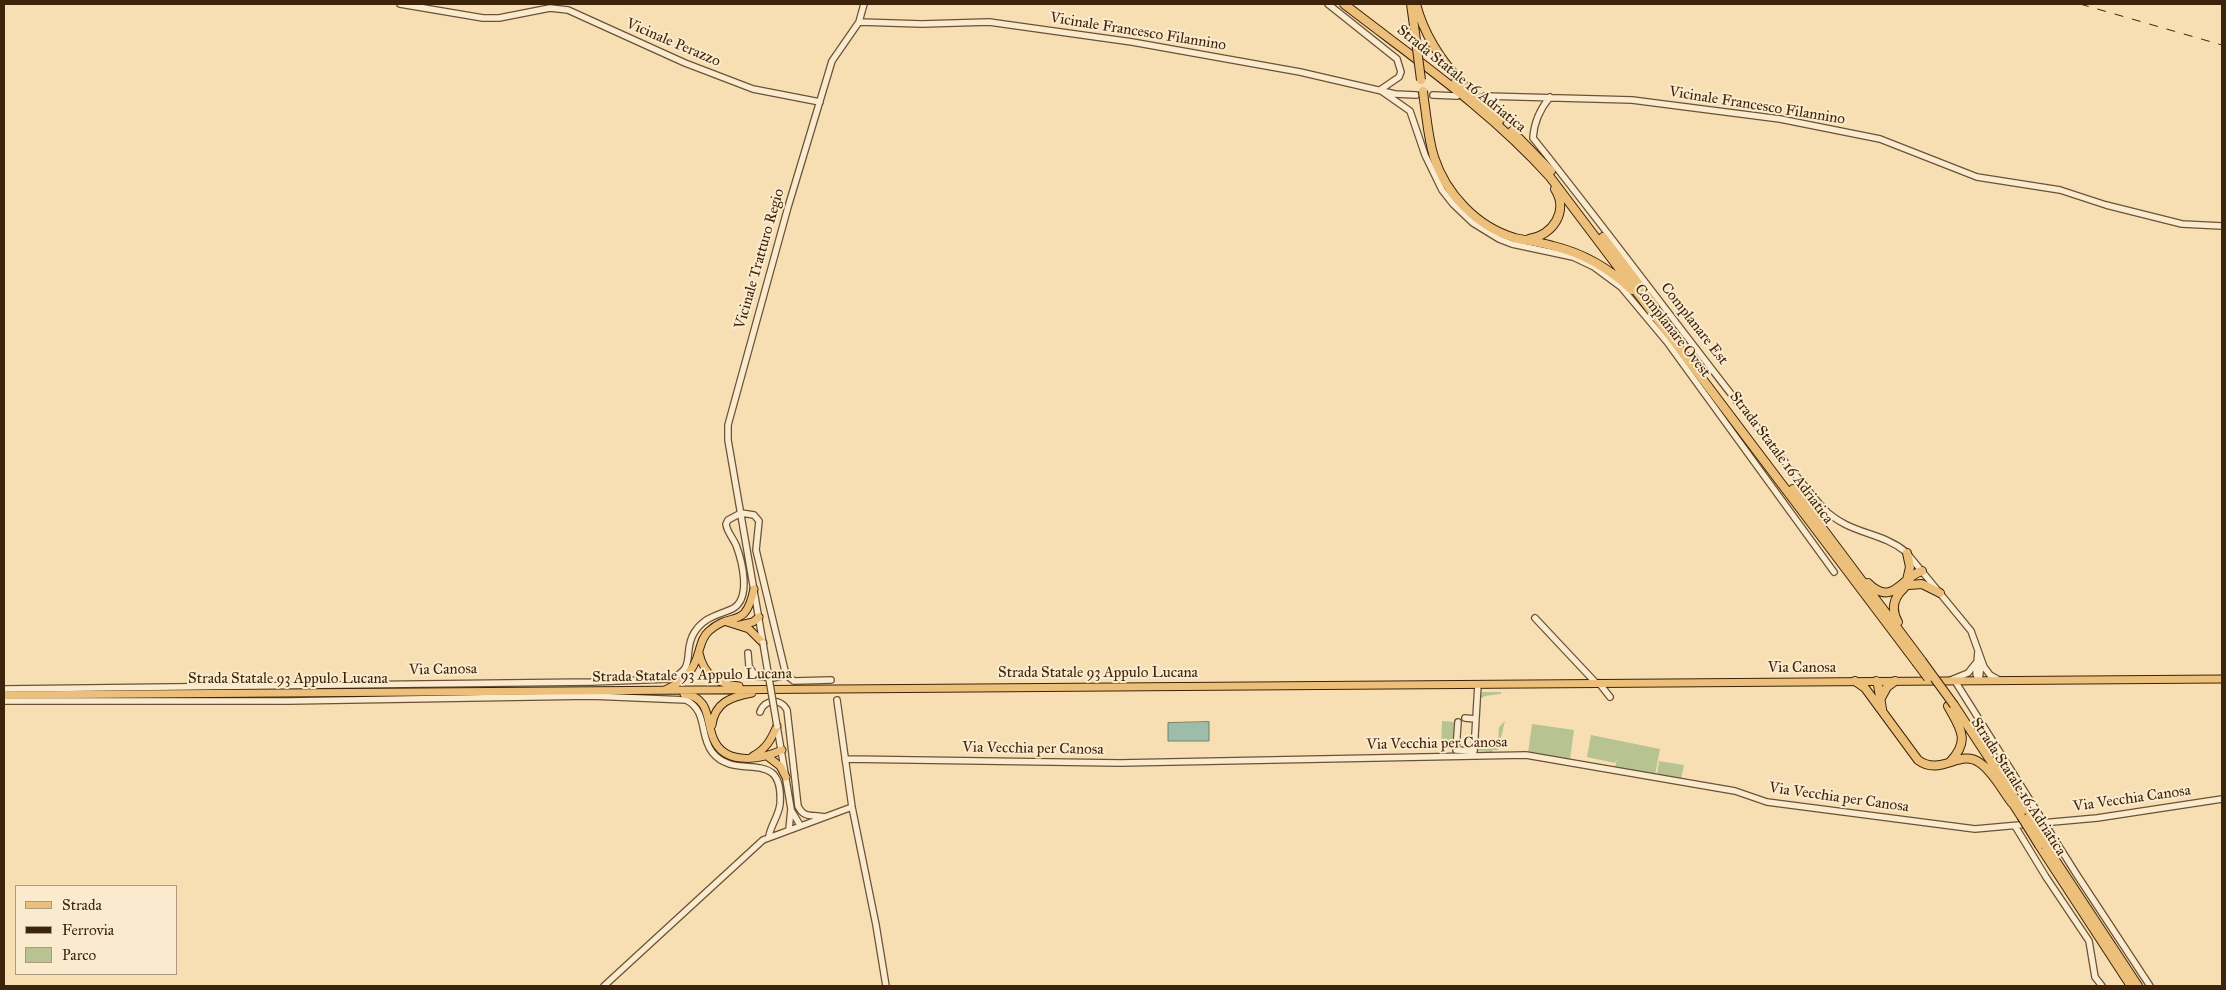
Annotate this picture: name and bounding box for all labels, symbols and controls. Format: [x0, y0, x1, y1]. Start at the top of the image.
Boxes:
street label: Vicinale Francesco Filannino [1049, 9, 1227, 55]
street label: Vicinale Perazzo [623, 15, 723, 71]
street label: Strada Statale 16 Adriatica [1393, 21, 1529, 137]
street label: Vicinale Francesco Filannino [1668, 83, 1846, 129]
street label: Vicinale Tratturo Regio [731, 187, 789, 331]
street label: Complanare Est [1656, 279, 1732, 369]
street label: Complanare Ovest [1630, 281, 1714, 381]
street label: Strada Statale 16 Adriatica [1725, 388, 1837, 528]
street label: Via Canosa [1768, 659, 1836, 677]
street label: Via Canosa [409, 660, 477, 680]
street label: Strada Statale 93 Appulo Lucana [998, 664, 1198, 682]
street label: Strada Statale 93 Appulo Lucana [592, 665, 792, 687]
street label: Strada Statale 93 Appulo Lucana [188, 670, 388, 688]
street label: Strada Statale 16 Adriatica [1967, 715, 2069, 859]
street label: Via Vecchia per Canosa [1366, 734, 1508, 754]
street label: Via Vecchia per Canosa [962, 739, 1104, 759]
street label: Via Vecchia per Canosa [1768, 779, 1910, 817]
street label: Via Vecchia Canosa [2072, 782, 2192, 816]
legend [15, 885, 178, 975]
text: Strada [62, 896, 102, 914]
text: Ferrovia [62, 921, 114, 939]
text: Parco [62, 946, 96, 964]

